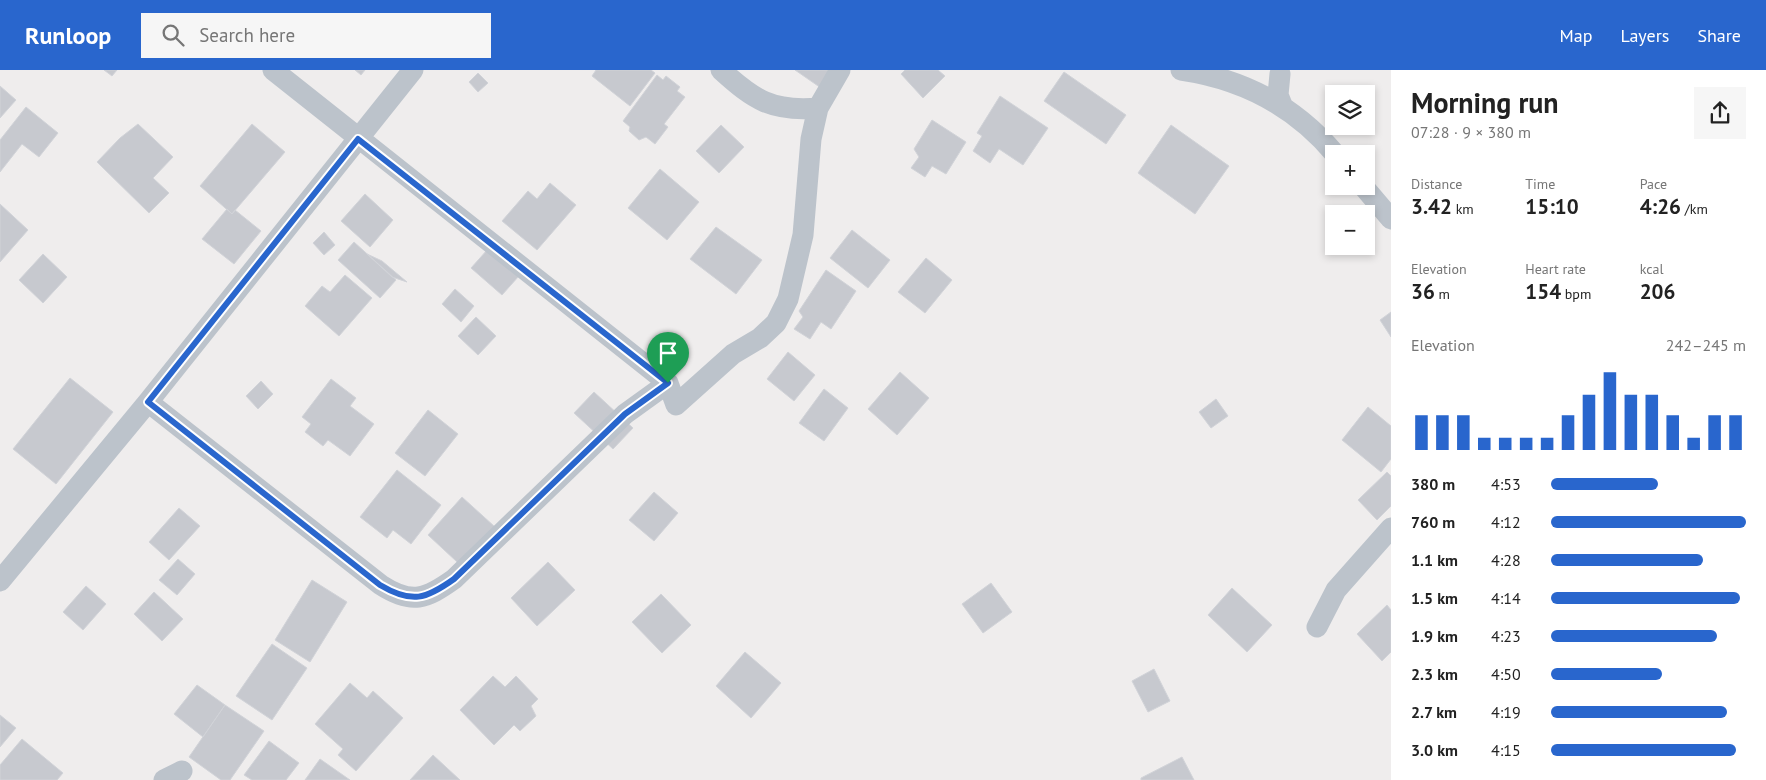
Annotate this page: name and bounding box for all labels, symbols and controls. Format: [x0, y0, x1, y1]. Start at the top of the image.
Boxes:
search box [141, 13, 491, 58]
text: Runloop [25, 20, 111, 51]
icon: search [159, 21, 187, 49]
text: Search here [199, 23, 295, 47]
text: Map [1560, 24, 1592, 47]
text: Layers [1620, 24, 1669, 47]
text: Share [1697, 24, 1741, 47]
text: Morning run [1411, 84, 1559, 121]
map controls [1325, 85, 1375, 255]
button: layers [1325, 85, 1375, 135]
button: share [1694, 87, 1746, 139]
text: 07:28 · 9 × 380 m [1411, 122, 1531, 142]
button: + [1325, 145, 1375, 195]
text: Distance [1411, 175, 1462, 193]
text: Time [1525, 175, 1555, 193]
text: Pace [1640, 175, 1667, 193]
text: 3.42 [1411, 193, 1452, 220]
text: 15:10 [1525, 193, 1579, 220]
text: 4:26 [1640, 193, 1681, 220]
text: km [1452, 200, 1474, 218]
text: /km [1681, 200, 1708, 218]
button: − [1325, 205, 1375, 255]
text: Elevation [1411, 260, 1467, 278]
text: Heart rate [1525, 260, 1586, 278]
text: kcal [1640, 260, 1664, 278]
text: 36 [1411, 278, 1435, 305]
text: 154 [1525, 278, 1561, 305]
text: 206 [1640, 278, 1675, 305]
text: m [1435, 285, 1450, 303]
text: bpm [1561, 285, 1591, 303]
pin [647, 332, 689, 383]
text: Elevation [1411, 335, 1475, 355]
text: 242–245 m [1666, 335, 1746, 355]
icon: arrive [654, 339, 682, 367]
text: 380 m [1411, 474, 1455, 494]
text: 4:53 [1491, 474, 1521, 494]
text: 760 m [1411, 512, 1455, 532]
text: 4:12 [1491, 512, 1521, 532]
text: 1.1 km [1411, 550, 1458, 570]
text: 4:28 [1491, 550, 1521, 570]
text: 1.5 km [1411, 588, 1458, 608]
text: 4:14 [1491, 588, 1521, 608]
text: 1.9 km [1411, 626, 1458, 646]
text: 4:23 [1491, 626, 1521, 646]
text: 2.3 km [1411, 664, 1458, 684]
text: 4:50 [1491, 664, 1521, 684]
text: 2.7 km [1411, 702, 1457, 722]
text: 4:19 [1491, 702, 1521, 722]
text: 3.0 km [1411, 740, 1458, 760]
text: 4:15 [1491, 740, 1521, 760]

